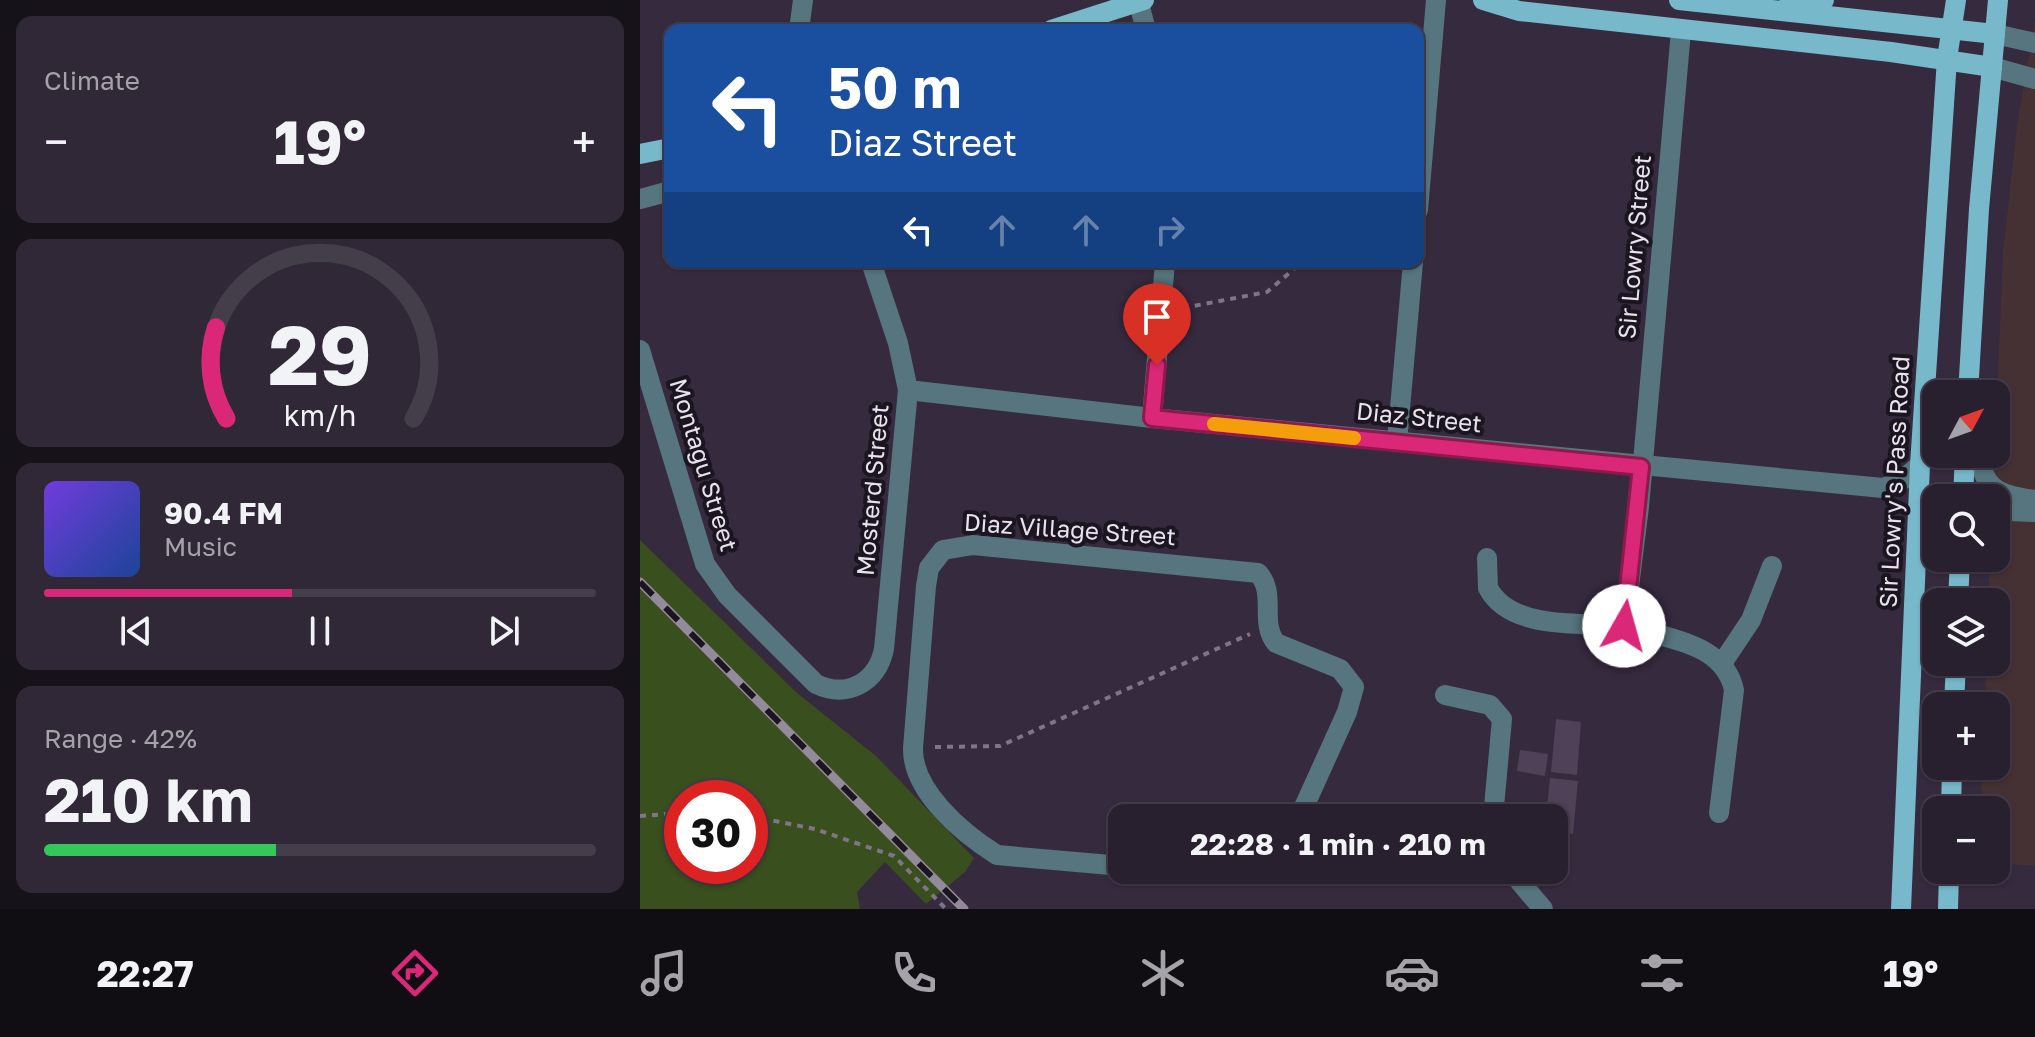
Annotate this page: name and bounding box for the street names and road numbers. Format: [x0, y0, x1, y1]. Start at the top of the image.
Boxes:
street label: Sir Lowry Street [1611, 154, 1656, 340]
street label: Sir Lowry's Pass Road [1872, 355, 1915, 608]
street label: Montagu Street [664, 375, 744, 554]
street label: Diaz Street [1355, 395, 1483, 438]
street label: Mosterd Street [850, 403, 893, 577]
street label: Diaz Village Street [963, 507, 1177, 550]

